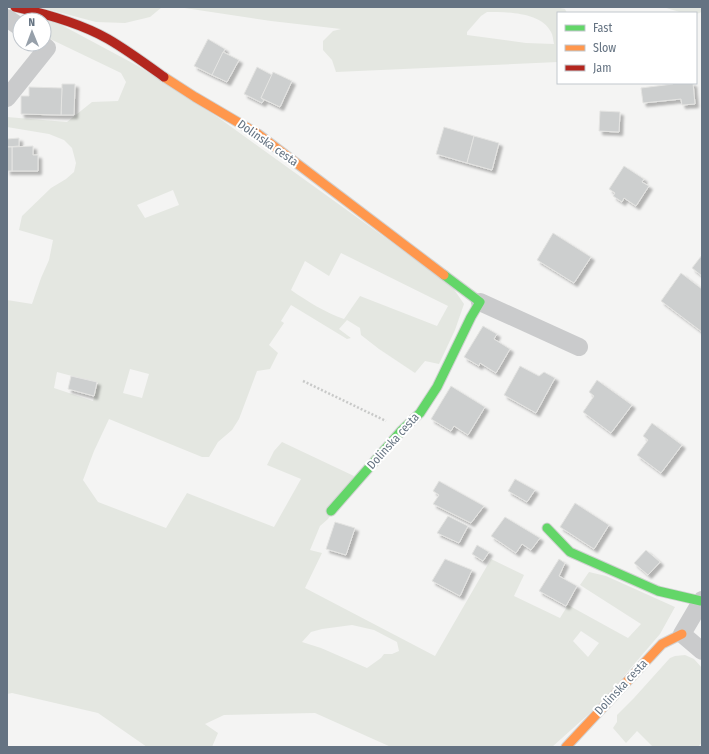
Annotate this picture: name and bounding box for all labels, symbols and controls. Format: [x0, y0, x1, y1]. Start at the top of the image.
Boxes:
north arrow [12, 12, 52, 52]
legend [557, 12, 697, 84]
text: N [28, 16, 35, 29]
text: Fast [593, 21, 612, 35]
text: Slow [593, 41, 616, 55]
text: Jam [593, 61, 611, 75]
street label: Dolinska cesta [235, 117, 301, 169]
street label: Dolinska cesta [364, 410, 422, 472]
street label: Dolinska cesta [592, 656, 650, 718]

